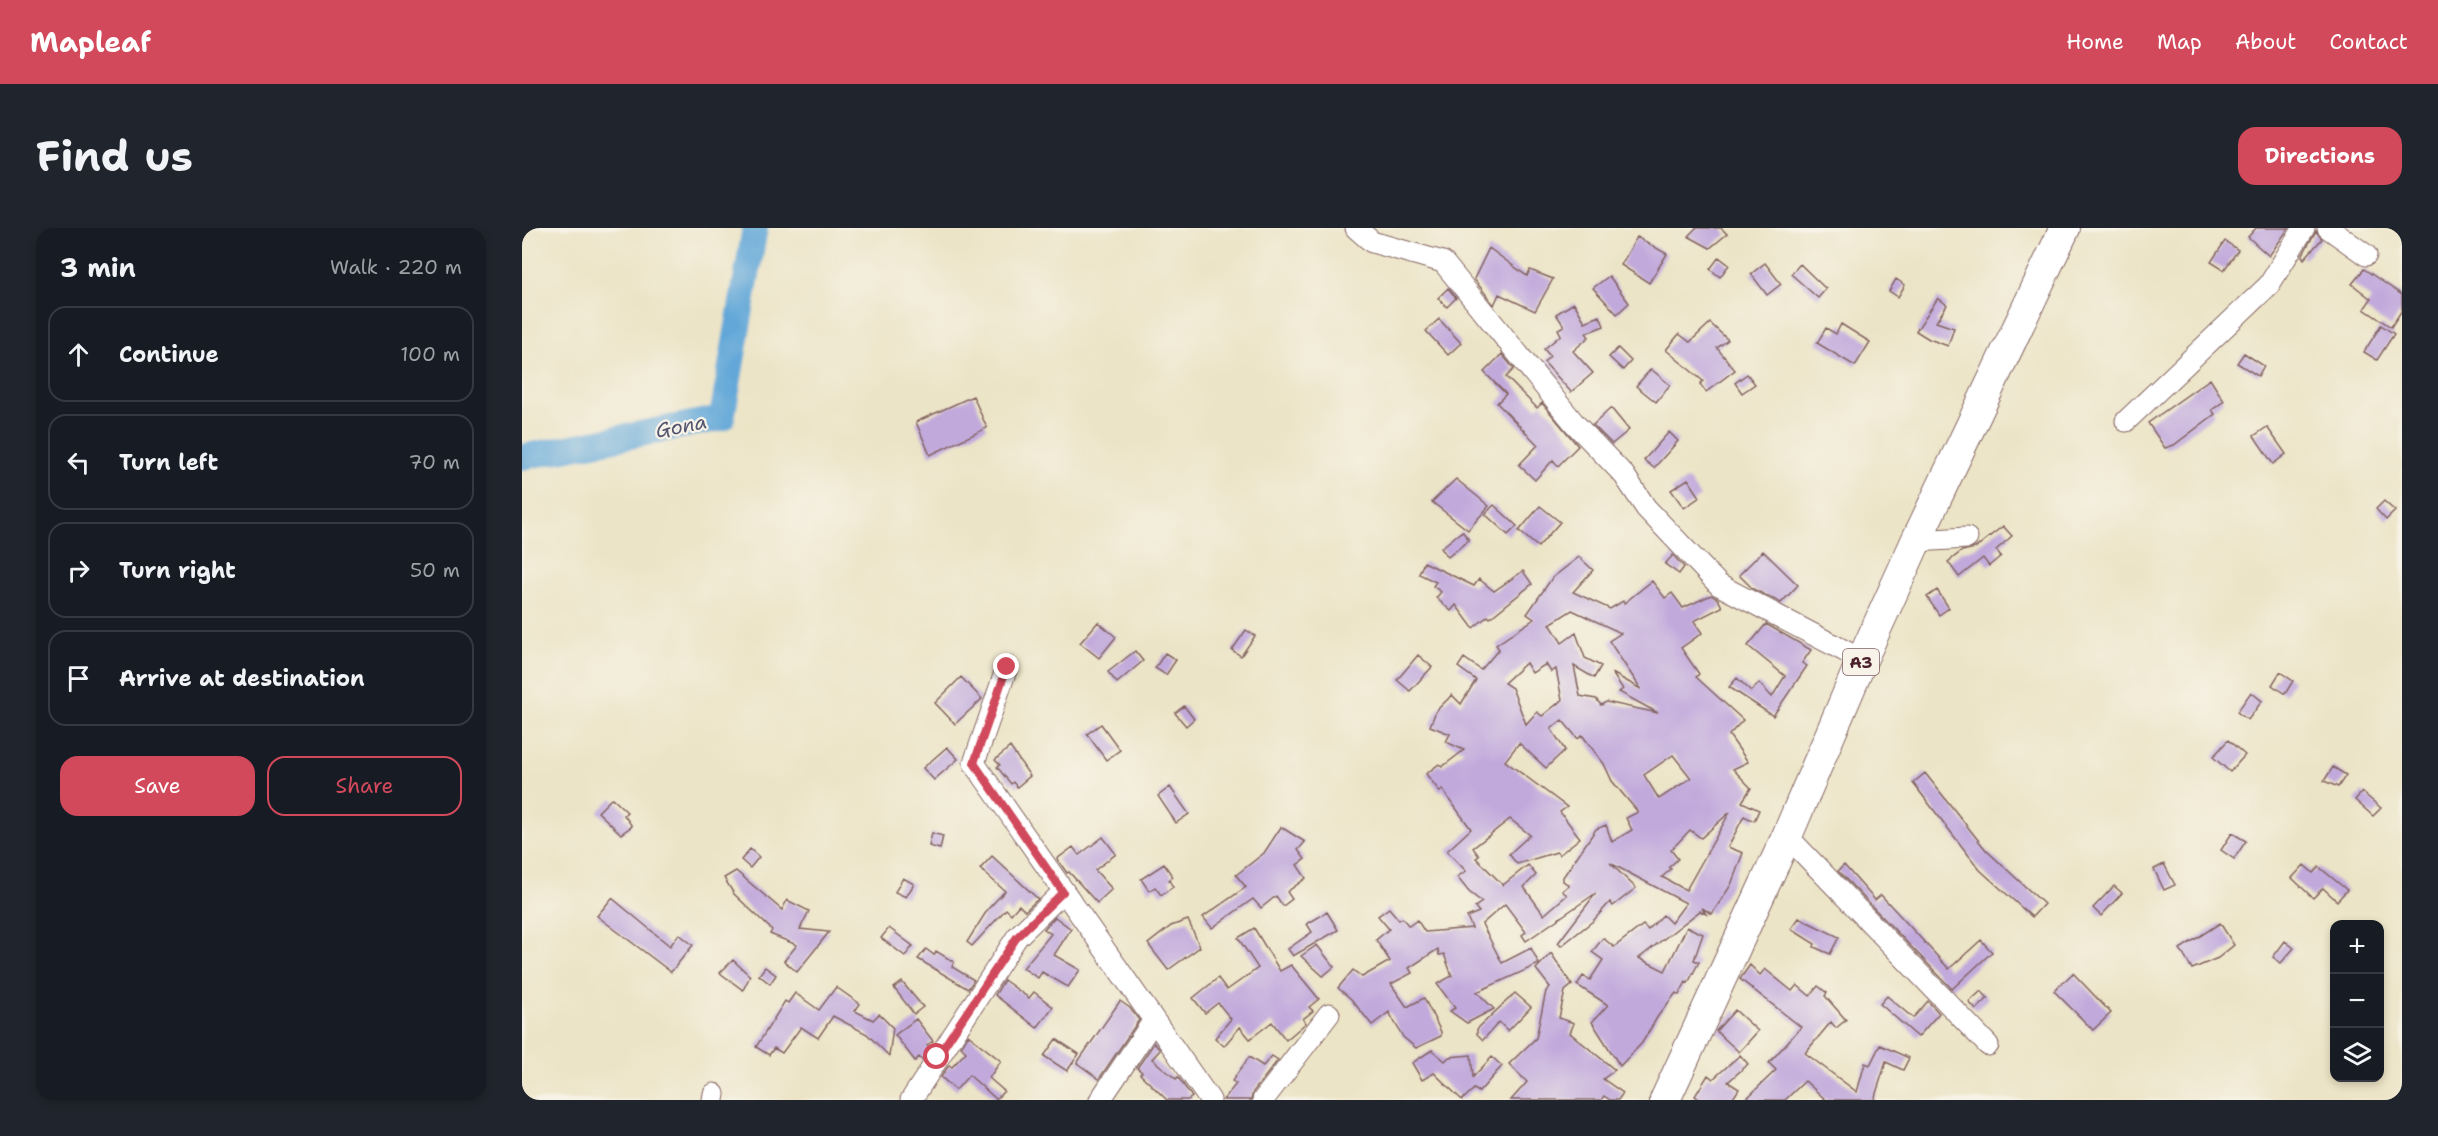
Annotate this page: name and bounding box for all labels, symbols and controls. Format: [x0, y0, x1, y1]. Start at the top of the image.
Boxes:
text: Mapleaf [30, 23, 151, 61]
text: Home [2066, 28, 2124, 56]
text: Map [2157, 28, 2202, 56]
text: About [2235, 28, 2296, 56]
text: Contact [2329, 28, 2408, 56]
button: Directions [2238, 127, 2402, 185]
text: Find us [36, 128, 193, 184]
text: 3 min [60, 250, 136, 285]
text: Walk · 220 m [330, 254, 462, 280]
icon: ahead [62, 338, 95, 371]
text: Continue [119, 340, 219, 369]
text: 100 m [400, 341, 460, 367]
water label: Gona [653, 408, 709, 444]
icon: left [62, 446, 95, 479]
text: Turn left [119, 448, 218, 477]
text: 70 m [408, 449, 460, 475]
icon: right [62, 554, 95, 587]
text: Turn right [119, 556, 236, 585]
text: 50 m [410, 557, 460, 583]
road number: A3 [1843, 649, 1879, 675]
route end [993, 653, 1019, 679]
icon: arrive [62, 662, 95, 695]
text: Arrive at destination [119, 664, 365, 693]
button: Save [60, 756, 255, 816]
button: Share [267, 756, 462, 816]
map controls [2330, 920, 2384, 1082]
button: + [2330, 920, 2384, 974]
button: − [2330, 974, 2384, 1028]
button: layers [2330, 1028, 2384, 1082]
route start [923, 1043, 949, 1069]

